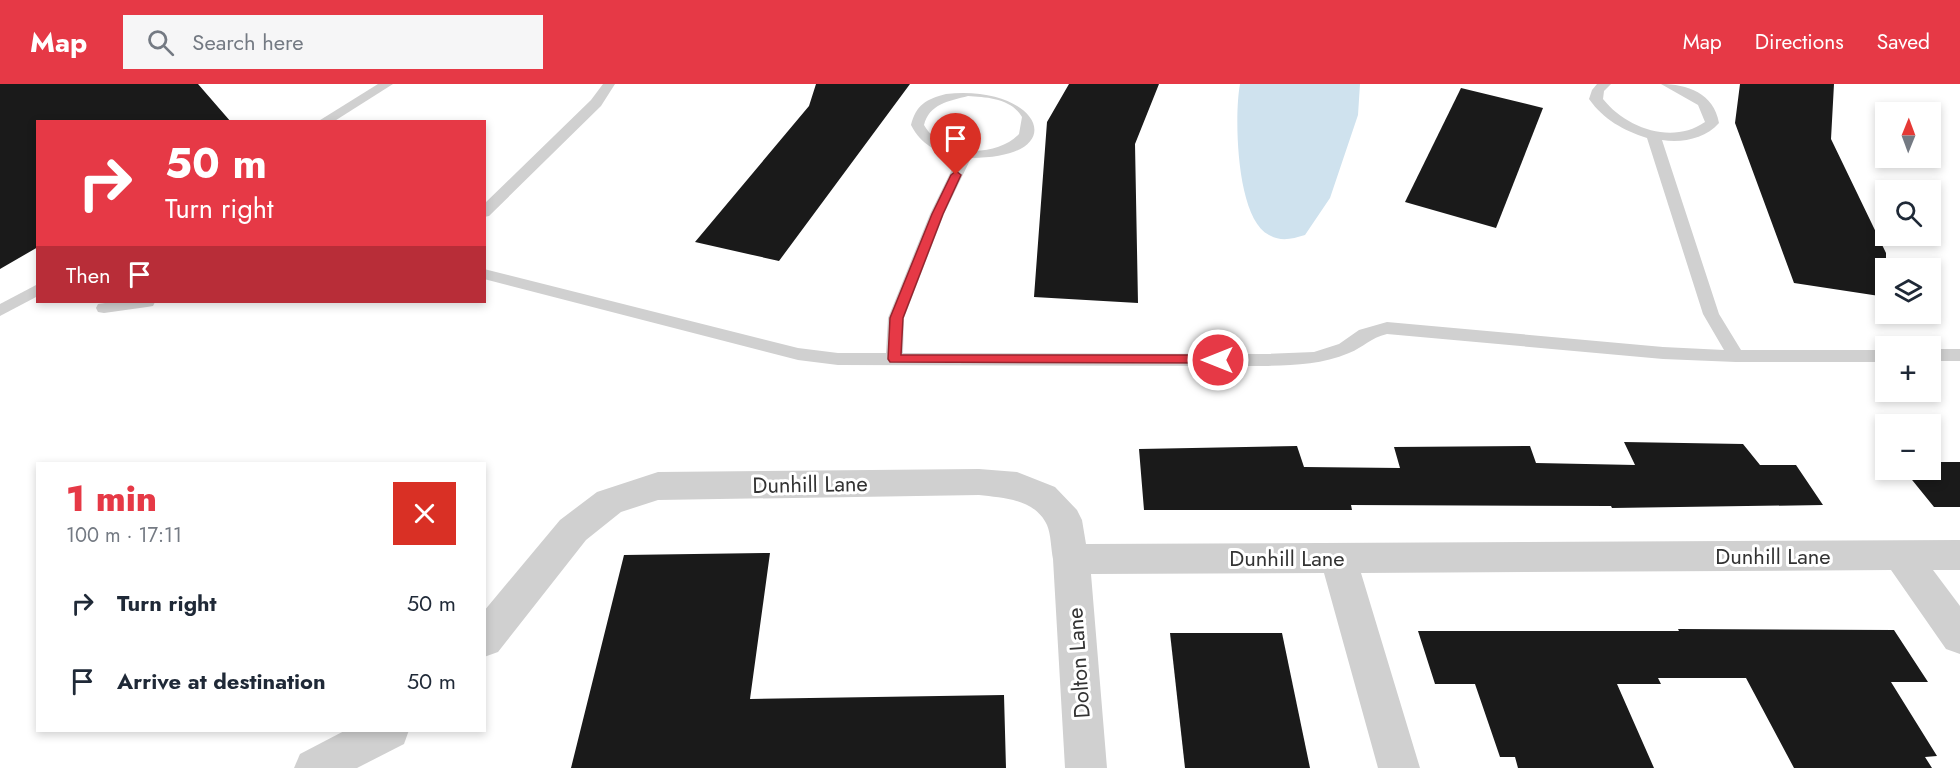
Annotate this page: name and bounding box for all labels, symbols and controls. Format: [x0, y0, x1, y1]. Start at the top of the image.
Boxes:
search box [123, 15, 543, 69]
text: Map [30, 22, 87, 63]
icon: search [144, 26, 177, 59]
text: Search here [192, 26, 304, 58]
text: Map [1683, 27, 1722, 57]
text: Directions [1755, 27, 1844, 57]
text: Saved [1877, 27, 1930, 57]
north arrow [1875, 102, 1941, 168]
map controls [1875, 102, 1941, 480]
pin [930, 113, 981, 175]
icon: arrive [939, 122, 972, 155]
text: 50 m [165, 133, 267, 194]
icon: right [66, 144, 144, 222]
button: search [1875, 180, 1941, 246]
text: Turn right [165, 189, 273, 228]
icon: arrive [123, 258, 156, 291]
button: layers [1875, 258, 1941, 324]
text: Then [66, 259, 111, 291]
position arrow [1186, 328, 1250, 392]
button: + [1875, 336, 1941, 402]
button: − [1875, 414, 1941, 480]
street label: Dunhill Lane [752, 467, 868, 501]
text: 1 min [66, 472, 157, 524]
button: close [393, 482, 456, 545]
text: 100 m · 17:11 [66, 521, 182, 550]
street label: Dunhill Lane [1715, 540, 1831, 572]
street label: Dunhill Lane [1229, 542, 1345, 574]
icon: right [66, 587, 99, 620]
text: Turn right [117, 587, 217, 619]
text: 50 m [407, 587, 456, 619]
street label: Dolton Lane [1058, 607, 1098, 719]
icon: arrive [66, 665, 99, 698]
text: Arrive at destination [117, 665, 326, 697]
text: 50 m [407, 665, 456, 697]

